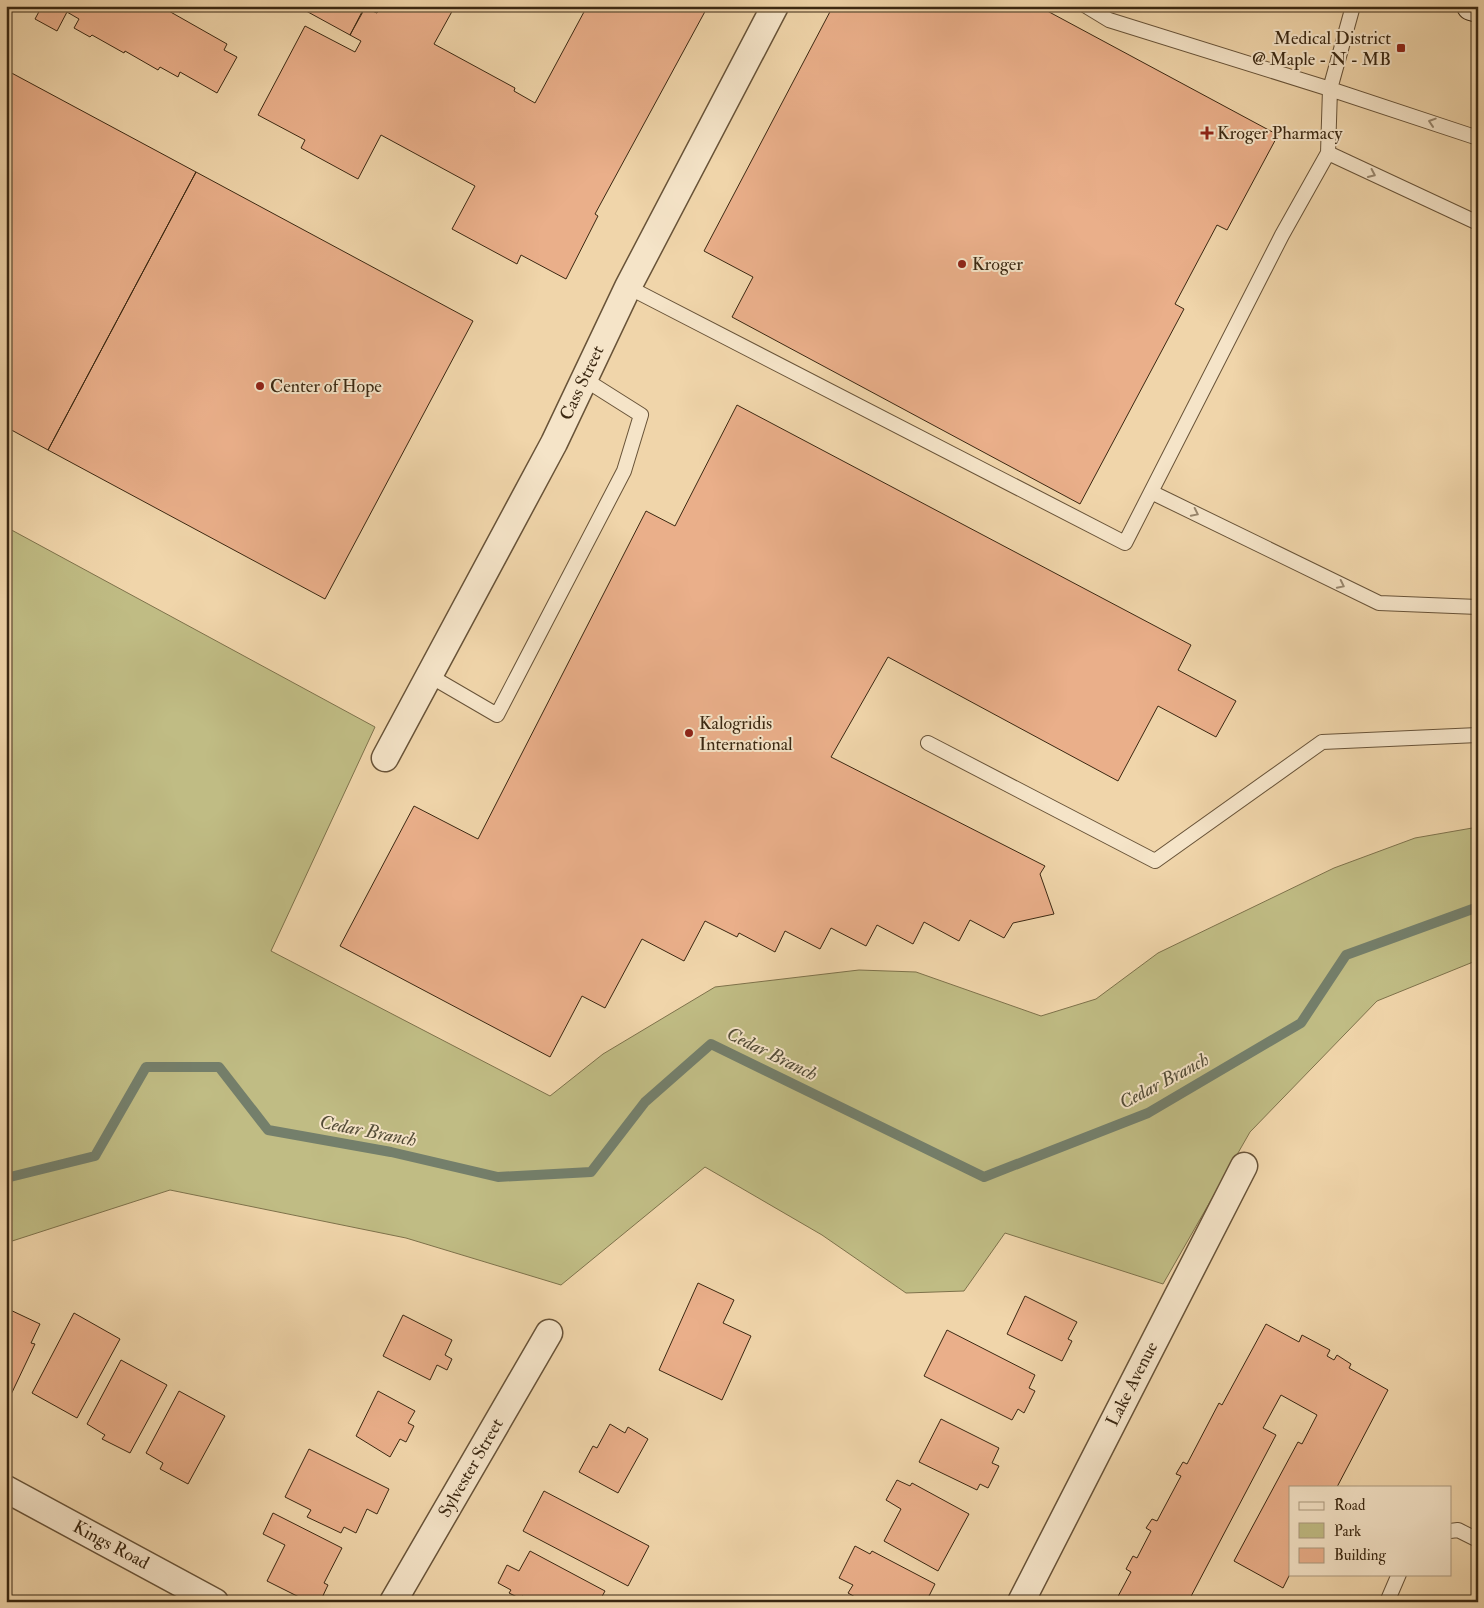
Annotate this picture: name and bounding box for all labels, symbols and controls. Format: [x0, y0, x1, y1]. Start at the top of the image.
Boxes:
place label: Medical District @ Maple - N - MB [1252, 27, 1391, 71]
marker: Medical District @ Maple - N - MB [1395, 42, 1407, 54]
one-way arrow [1428, 118, 1436, 128]
place label: Kroger Pharmacy [1217, 122, 1343, 145]
marker: Kroger Pharmacy [1201, 127, 1213, 139]
one-way arrow [1367, 168, 1376, 178]
place label: Kroger [972, 253, 1023, 276]
marker: Kroger [956, 258, 968, 270]
street label: Cass Street [555, 342, 609, 424]
place label: Center of Hope [270, 375, 382, 398]
marker: Center of Hope [254, 380, 266, 392]
one-way arrow [1190, 507, 1199, 518]
one-way arrow [1336, 579, 1345, 589]
place label: Kalogridis International [699, 712, 793, 756]
marker: Kalogridis International [683, 727, 695, 739]
water label: Cedar Branch [723, 1022, 821, 1086]
water label: Cedar Branch [1115, 1047, 1213, 1115]
water label: Cedar Branch [317, 1110, 419, 1152]
street label: Lake Avenue [1101, 1337, 1163, 1430]
street label: Sylvester Street [433, 1414, 509, 1522]
legend [1289, 1486, 1452, 1576]
text: Road [1334, 1496, 1366, 1515]
street label: Kings Road [69, 1515, 153, 1575]
text: Park [1334, 1522, 1361, 1541]
text: Building [1334, 1546, 1386, 1565]

